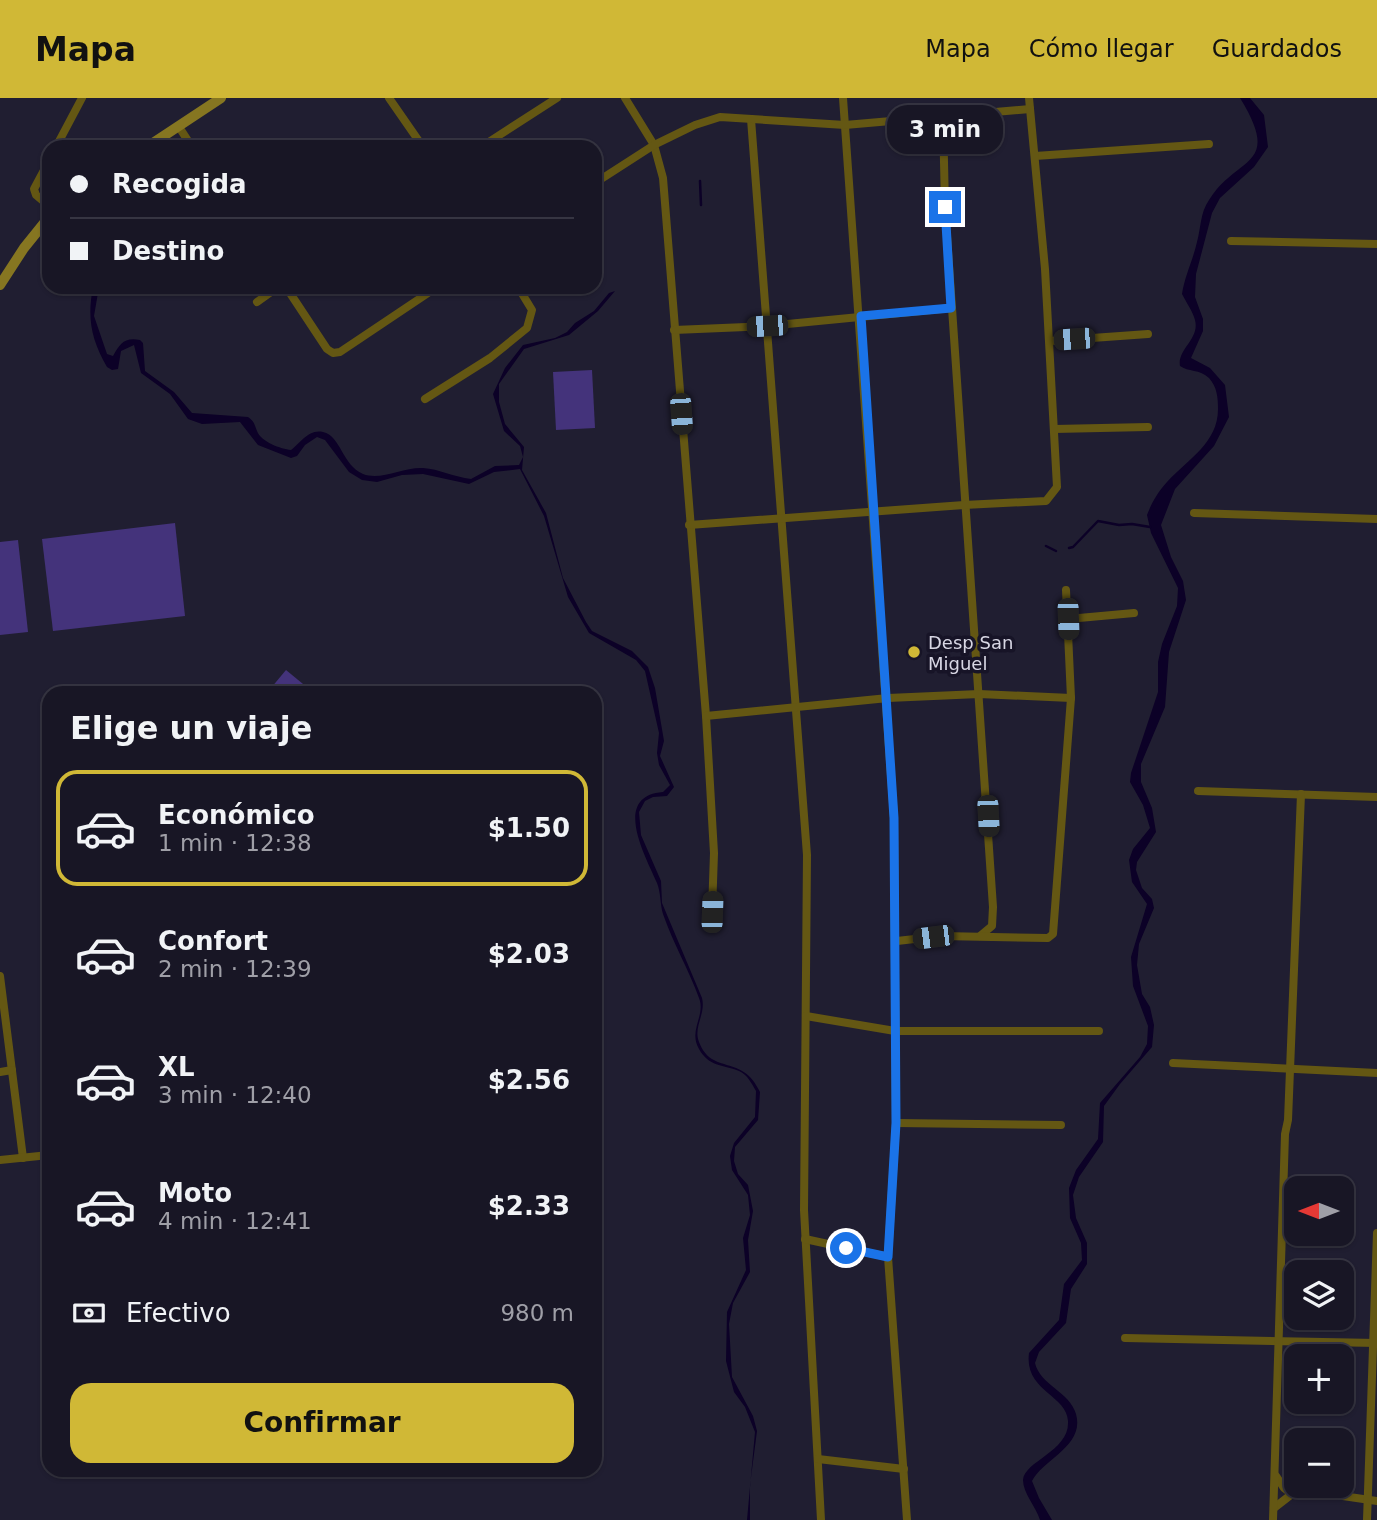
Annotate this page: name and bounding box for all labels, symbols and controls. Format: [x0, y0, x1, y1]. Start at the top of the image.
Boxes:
text: Mapa [35, 30, 136, 69]
text: Mapa [925, 35, 991, 63]
text: Cómo llegar [1029, 35, 1174, 63]
text: Guardados [1212, 35, 1342, 63]
callout: 3 min [887, 105, 1003, 154]
text: 3 min [909, 116, 981, 142]
text: Recogida [112, 169, 247, 199]
route end [929, 191, 961, 223]
text: Destino [112, 236, 224, 266]
car [746, 314, 789, 338]
car [1053, 327, 1096, 351]
car [670, 392, 693, 436]
car [1057, 598, 1080, 640]
place label: Desp San Miguel [928, 632, 1013, 674]
marker: Desp San Miguel [906, 644, 922, 660]
text: Elige un viaje [70, 709, 312, 747]
car [977, 794, 1000, 838]
icon: car [74, 797, 137, 860]
text: Económico [158, 800, 315, 830]
text: $1.50 [488, 813, 570, 843]
text: 1 min · 12:38 [158, 830, 312, 856]
car [701, 891, 724, 933]
icon: car [74, 923, 137, 986]
car [911, 924, 956, 950]
text: Confort [158, 926, 268, 956]
text: $2.03 [488, 939, 570, 969]
text: 2 min · 12:39 [158, 956, 312, 982]
icon: car [74, 1049, 137, 1112]
text: XL [158, 1052, 195, 1082]
text: $2.56 [488, 1065, 570, 1095]
text: 3 min · 12:40 [158, 1082, 312, 1108]
icon: car [74, 1175, 137, 1238]
north arrow [1284, 1176, 1354, 1246]
map controls [1284, 1176, 1354, 1498]
text: Moto [158, 1178, 232, 1208]
text: $2.33 [488, 1191, 570, 1221]
text: 4 min · 12:41 [158, 1208, 312, 1234]
route start [830, 1232, 862, 1264]
button: layers [1284, 1260, 1354, 1330]
icon: cash [70, 1294, 108, 1332]
text: Efectivo [126, 1298, 231, 1328]
text: 980 m [500, 1300, 574, 1326]
button: + [1284, 1344, 1354, 1414]
button: Confirmar [70, 1383, 574, 1463]
button: − [1284, 1428, 1354, 1498]

